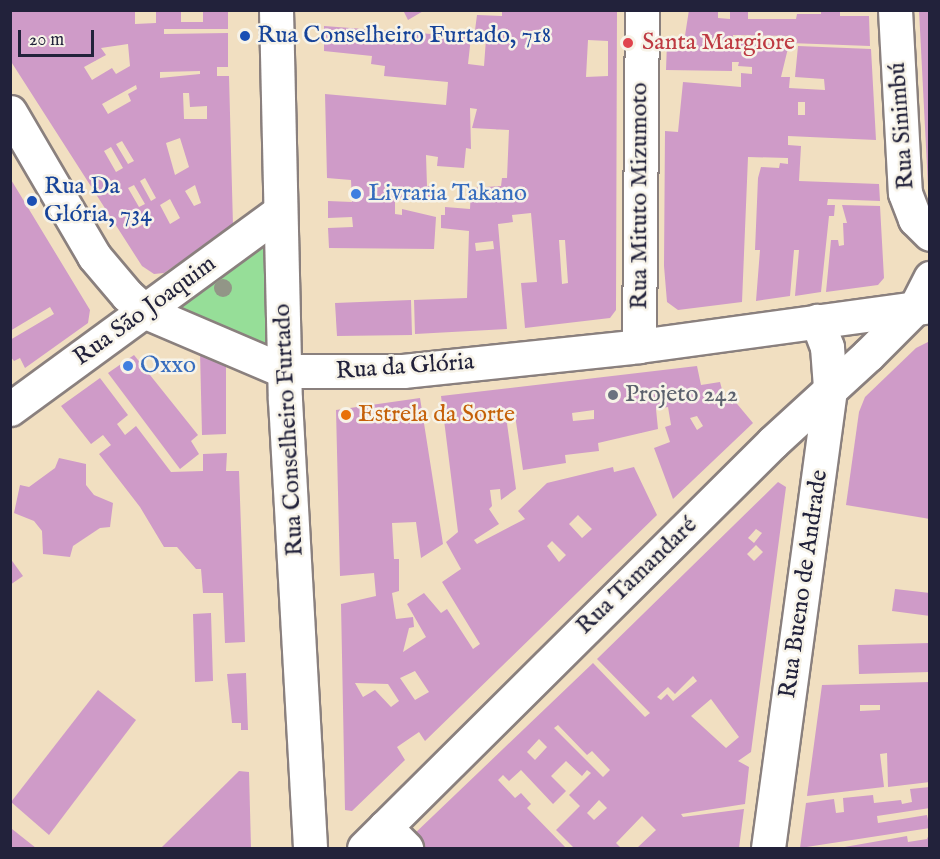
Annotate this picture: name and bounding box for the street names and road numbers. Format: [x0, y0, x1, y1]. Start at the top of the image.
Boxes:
street label: Rua Sinimbú [883, 61, 921, 191]
street label: Rua Mituto Mizumoto [626, 82, 654, 310]
street label: Rua São Joaquim [68, 250, 222, 372]
street label: Rua Conselheiro Furtado [268, 303, 310, 557]
street label: Rua da Glória [335, 348, 475, 386]
street label: Rua Bueno de Andrade [774, 468, 834, 700]
street label: Rua Tamandaré [571, 511, 703, 641]

